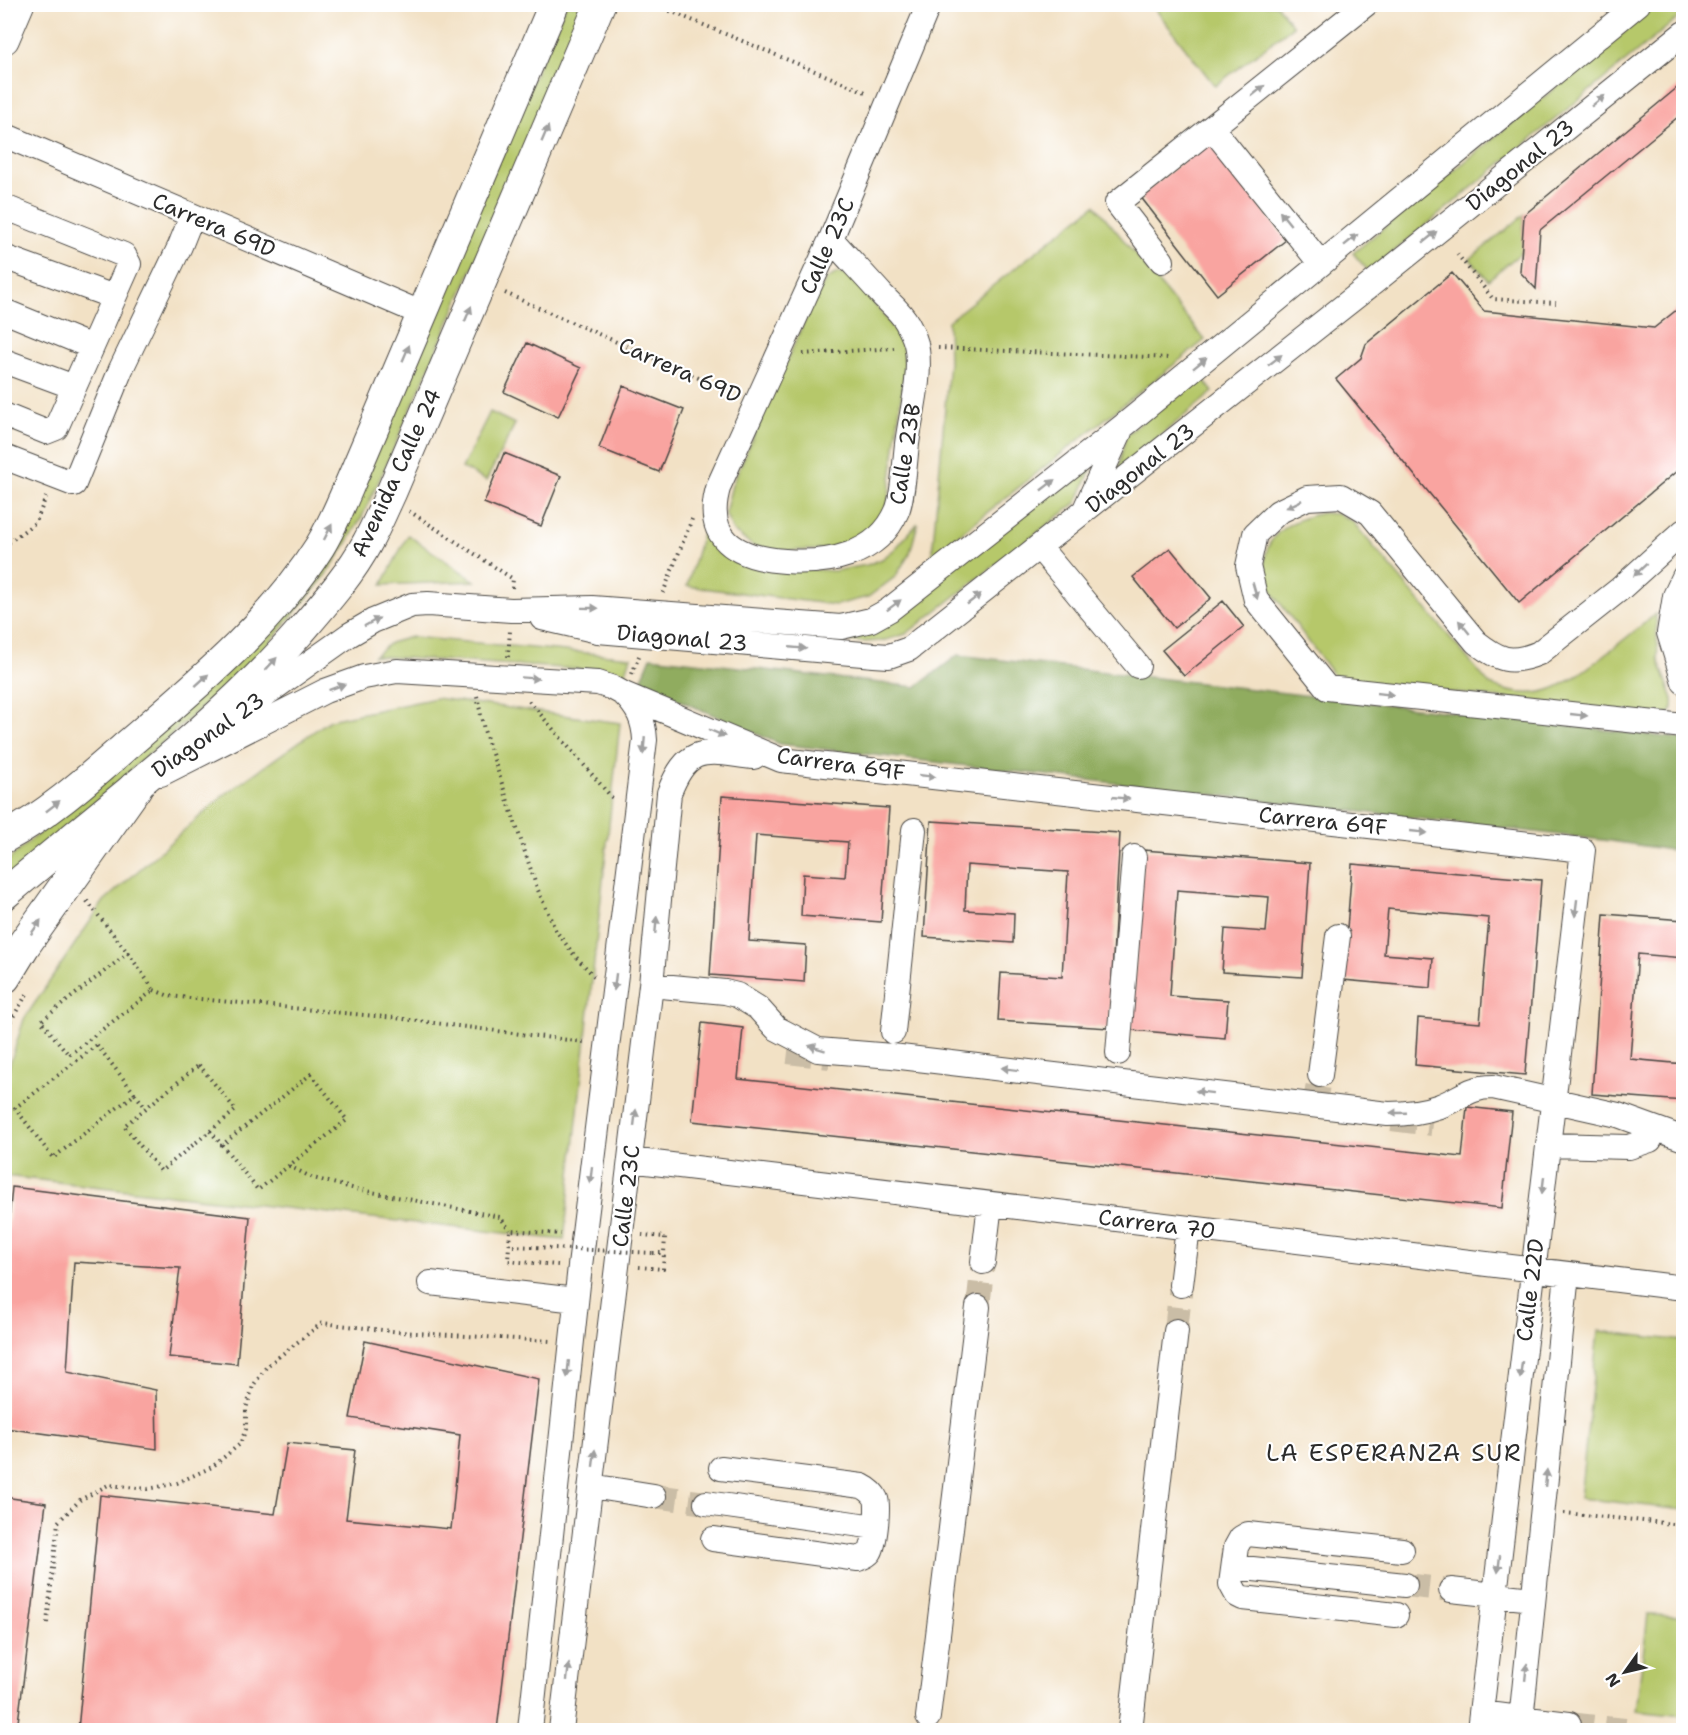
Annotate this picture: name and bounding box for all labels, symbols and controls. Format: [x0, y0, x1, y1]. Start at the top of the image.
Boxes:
one-way arrow [1250, 85, 1266, 98]
one-way arrow [1590, 95, 1606, 108]
street label: Diagonal 23 [1460, 112, 1580, 218]
one-way arrow [540, 125, 550, 143]
street label: Carrera 69D [148, 186, 280, 264]
street label: Calle 23C [793, 193, 861, 299]
one-way arrow [1278, 210, 1291, 226]
one-way arrow [1422, 230, 1438, 243]
one-way arrow [1343, 233, 1359, 246]
one-way arrow [463, 304, 473, 322]
street label: Carrera 69D [614, 330, 746, 410]
one-way arrow [401, 344, 411, 362]
one-way arrow [1267, 354, 1283, 367]
one-way arrow [1192, 357, 1207, 370]
street label: Avenida Calle 24 [344, 384, 448, 562]
street label: Calle 23B [883, 401, 927, 507]
street label: Diagonal 23 [1079, 416, 1201, 520]
one-way arrow [1040, 479, 1056, 492]
one-way arrow [1285, 500, 1302, 509]
one-way arrow [323, 523, 332, 540]
one-way arrow [1633, 563, 1648, 577]
one-way arrow [1251, 582, 1260, 600]
one-way arrow [966, 592, 982, 605]
one-way arrow [886, 599, 902, 611]
one-way arrow [581, 604, 600, 613]
one-way arrow [364, 617, 381, 627]
street label: Diagonal 23 [615, 618, 749, 658]
one-way arrow [1457, 619, 1470, 635]
one-way arrow [788, 643, 807, 653]
one-way arrow [264, 656, 278, 671]
one-way arrow [521, 673, 540, 683]
one-way arrow [194, 674, 209, 687]
one-way arrow [329, 681, 347, 691]
street label: Diagonal 23 [146, 685, 270, 785]
one-way arrow [1376, 690, 1395, 699]
one-way arrow [1570, 710, 1589, 720]
one-way arrow [708, 729, 726, 738]
one-way arrow [639, 737, 649, 756]
street label: Carrera 69F [775, 741, 907, 787]
one-way arrow [917, 772, 936, 781]
one-way arrow [1111, 793, 1130, 803]
one-way arrow [45, 799, 61, 812]
street label: Carrera 69F [1257, 800, 1389, 842]
one-way arrow [1409, 827, 1428, 837]
one-way arrow [1572, 899, 1581, 918]
one-way arrow [651, 915, 661, 934]
one-way arrow [30, 920, 42, 936]
one-way arrow [610, 972, 620, 991]
one-way arrow [808, 1043, 826, 1052]
one-way arrow [1001, 1065, 1020, 1074]
one-way arrow [1194, 1087, 1213, 1097]
one-way arrow [630, 1109, 640, 1128]
one-way arrow [1388, 1109, 1407, 1118]
street label: Calle 23C [605, 1143, 647, 1249]
one-way arrow [587, 1166, 596, 1185]
one-way arrow [1538, 1176, 1547, 1195]
street label: Carrera 70 [1097, 1202, 1217, 1246]
street label: Calle 22D [1509, 1237, 1551, 1343]
one-way arrow [564, 1359, 573, 1378]
one-way arrow [1516, 1360, 1526, 1379]
district label: LA ESPERANZA SUR [1266, 1437, 1522, 1469]
one-way arrow [590, 1448, 599, 1467]
one-way arrow [1541, 1469, 1551, 1488]
one-way arrow [1494, 1554, 1504, 1573]
north arrow [1595, 1642, 1655, 1702]
one-way arrow [564, 1663, 573, 1682]
one-way arrow [1521, 1663, 1531, 1682]
text: N [1601, 1669, 1625, 1691]

